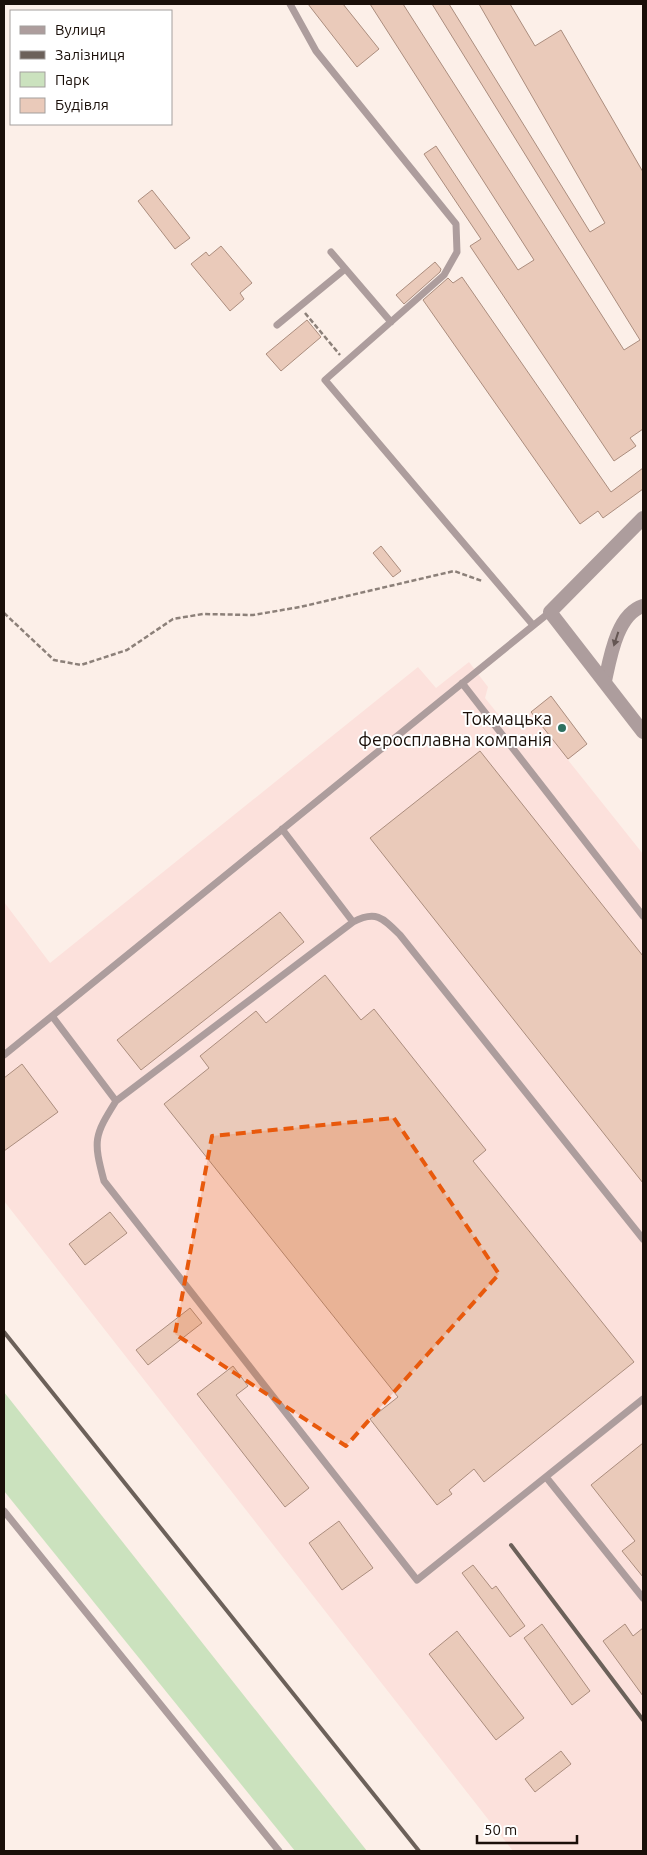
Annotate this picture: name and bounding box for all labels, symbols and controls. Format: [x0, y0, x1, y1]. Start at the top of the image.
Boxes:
legend [10, 10, 172, 125]
text: Вулиця [55, 21, 106, 38]
text: Залізниця [55, 46, 125, 63]
text: Парк [55, 71, 90, 88]
text: Будівля [55, 96, 109, 113]
one-way arrow [612, 632, 620, 647]
place label: Токмацька феросплавна компанія [358, 708, 552, 749]
marker: Токмацька феросплавна компанія [556, 722, 568, 734]
scale bar [477, 1812, 577, 1844]
text: 50 m [484, 1821, 517, 1838]

